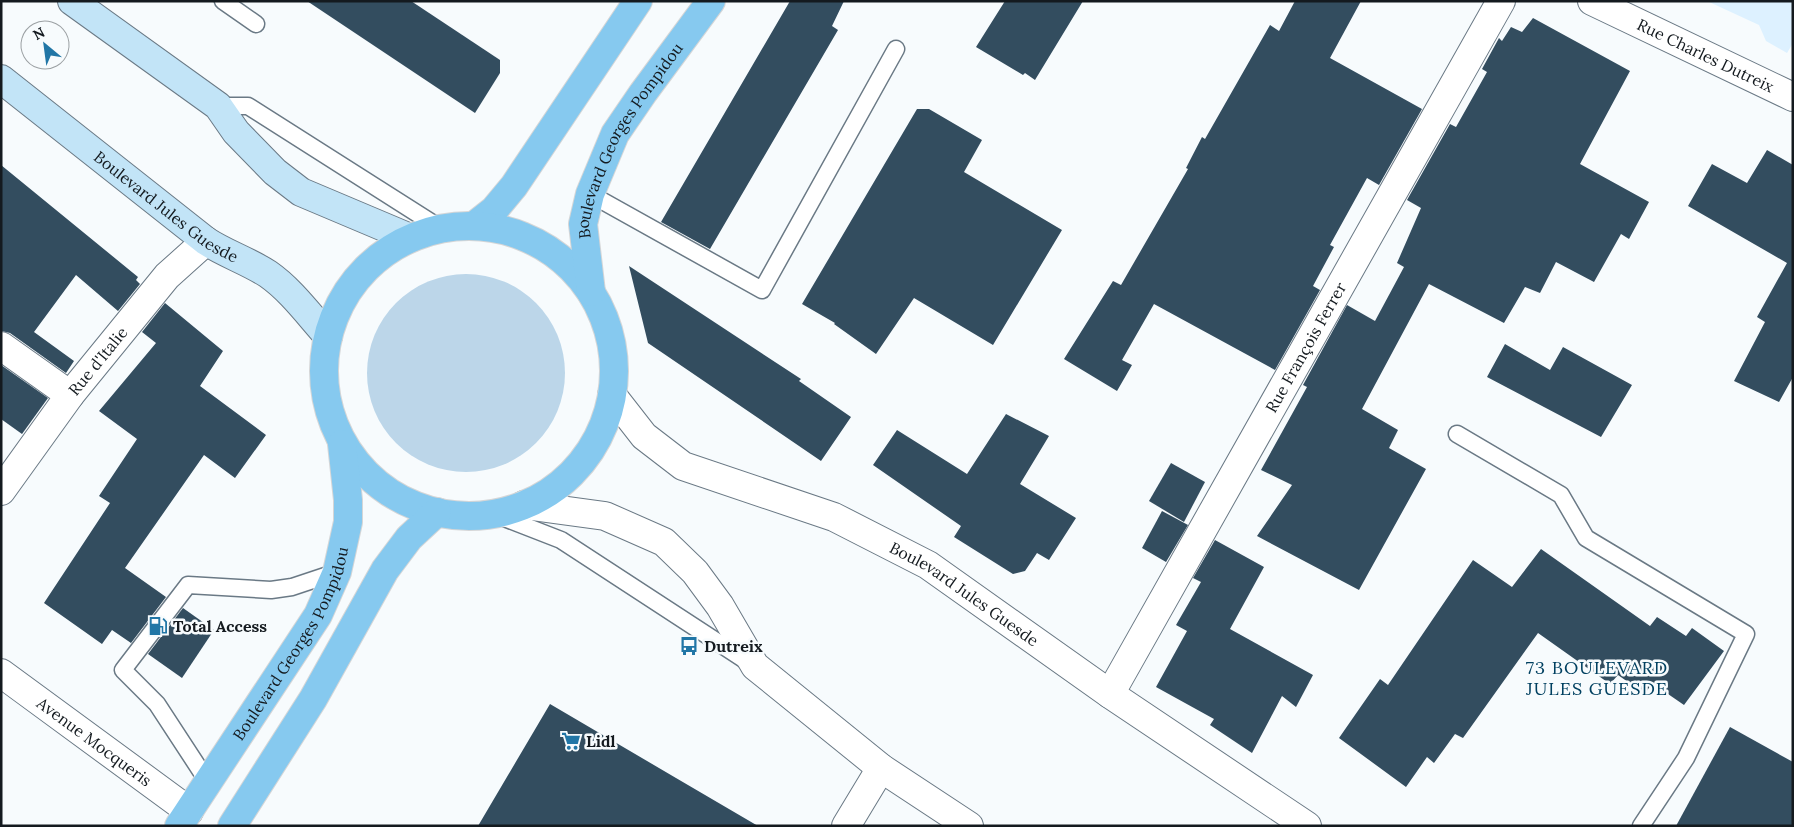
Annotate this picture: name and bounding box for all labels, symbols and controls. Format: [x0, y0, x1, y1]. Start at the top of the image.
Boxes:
street label: Rue Charles Dutreix [1634, 14, 1778, 97]
north arrow [20, 20, 70, 70]
text: N [30, 23, 48, 44]
street label: Boulevard Georges Pompidou [573, 38, 687, 240]
street label: Boulevard Jules Guesde [90, 146, 242, 267]
street label: Rue François Ferrer [1261, 279, 1350, 416]
street label: Rue d'Italie [64, 323, 132, 399]
street label: Boulevard Jules Guesde [886, 537, 1043, 650]
street label: Boulevard Georges Pompidou [228, 544, 352, 744]
fuel station icon: Total Access [147, 615, 169, 637]
place label: Total Access [173, 616, 267, 636]
bus stop icon: Dutreix [678, 635, 700, 657]
place label: Dutreix [704, 636, 763, 656]
district label: 73 BOULEVARD JULES GUESDE [1525, 656, 1668, 700]
street label: Avenue Mocqueris [32, 692, 156, 790]
supermarket icon: Lidl [560, 730, 582, 752]
place label: Lidl [586, 731, 615, 751]

